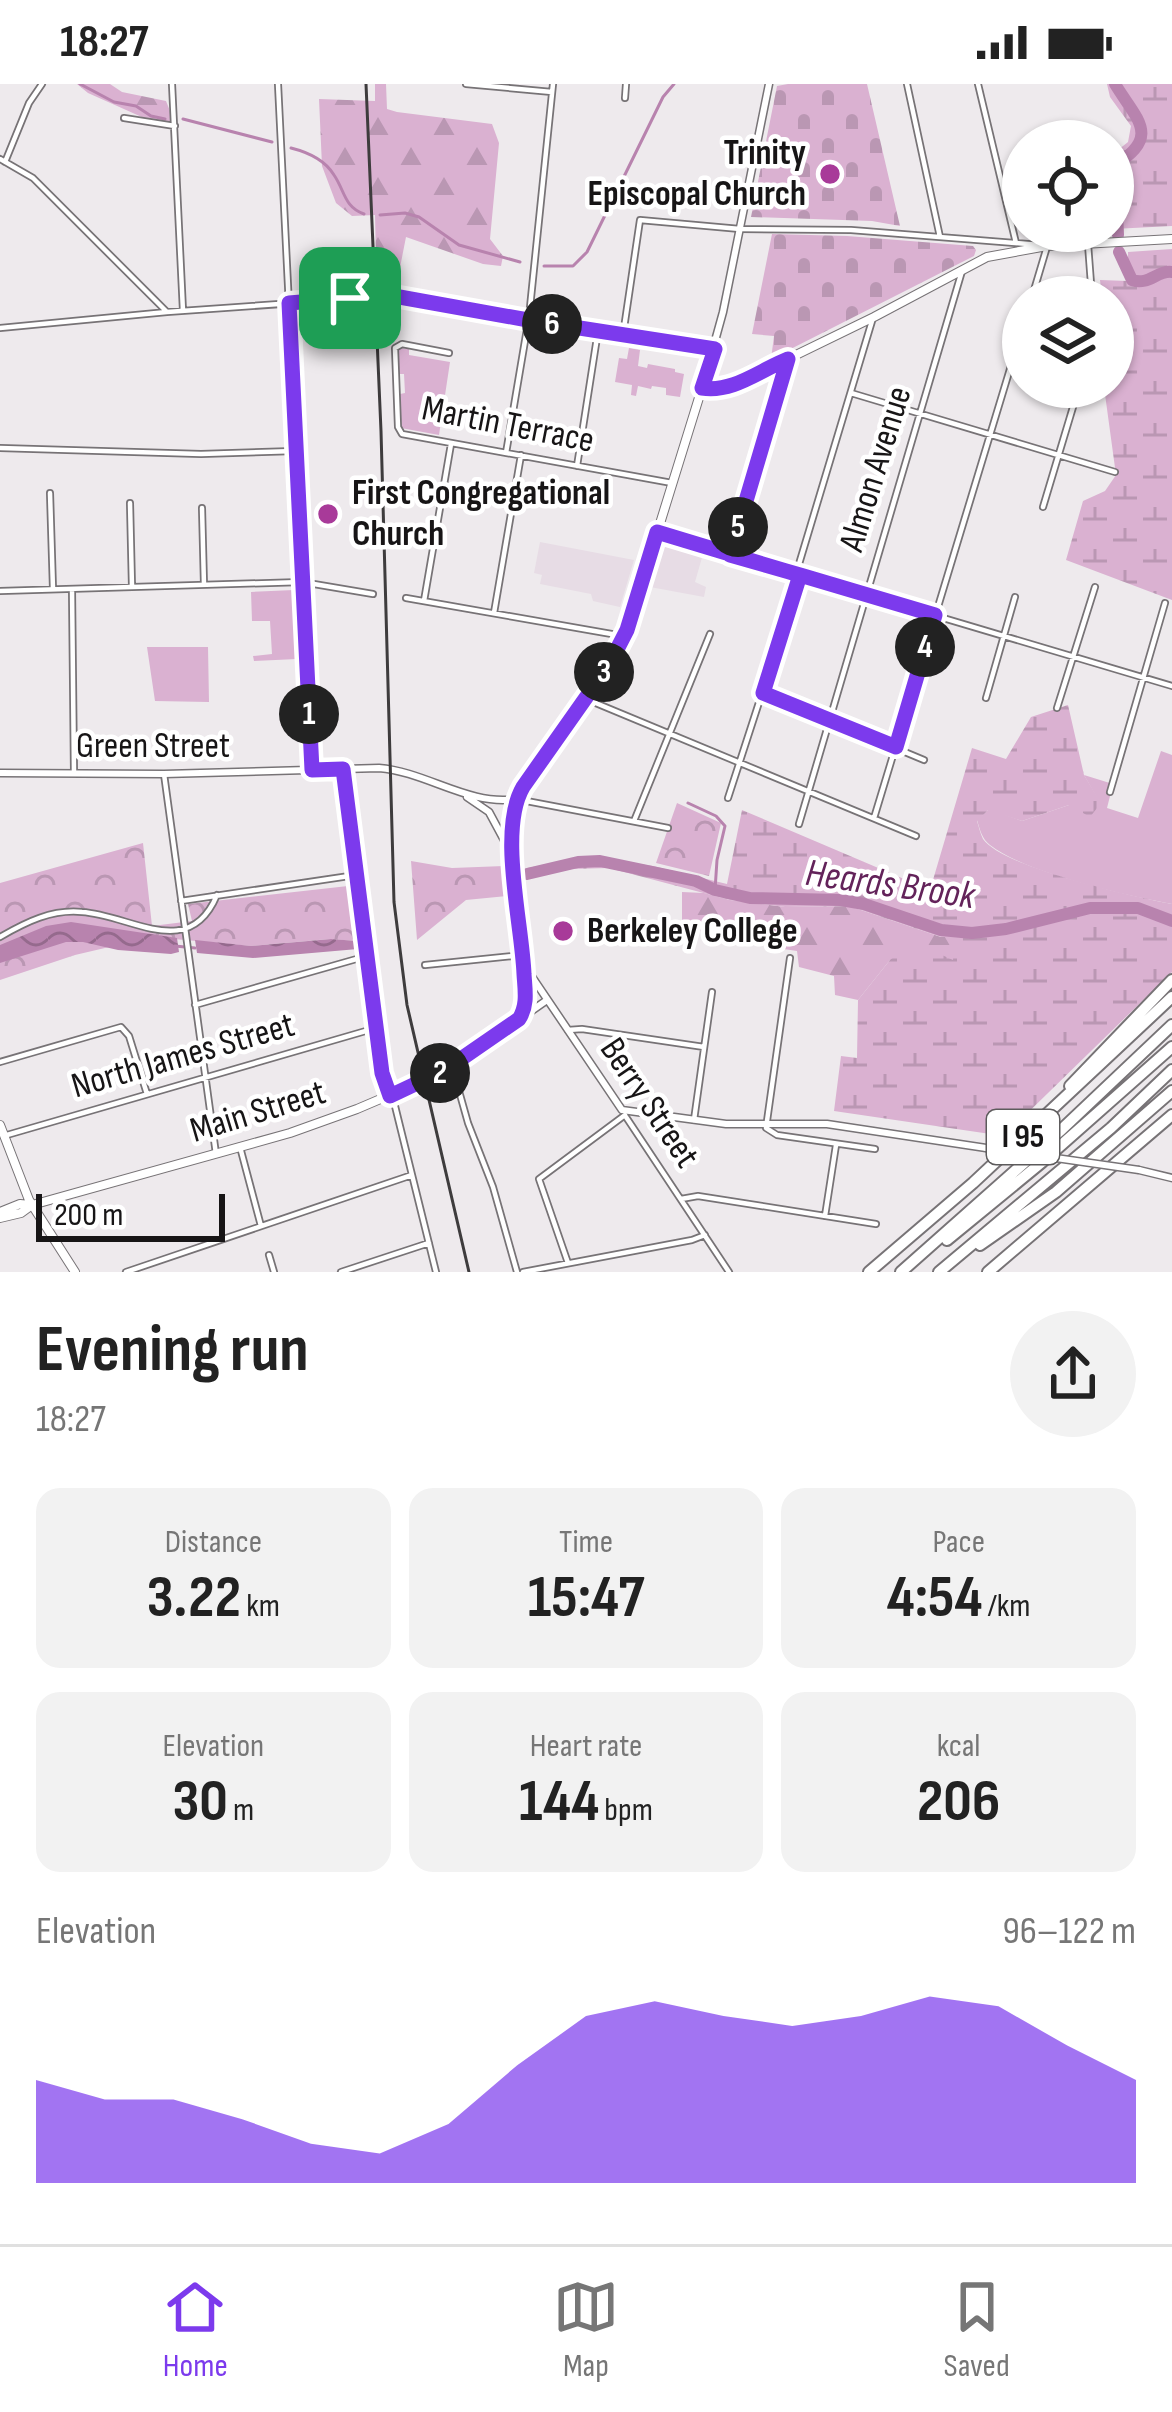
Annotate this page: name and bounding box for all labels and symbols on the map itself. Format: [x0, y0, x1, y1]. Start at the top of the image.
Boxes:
place label: Trinity Episcopal Church [588, 132, 806, 216]
marker: Trinity Episcopal Church [817, 161, 843, 187]
pin [299, 247, 401, 349]
pin: 6 [522, 294, 582, 354]
street label: Almon Avenue [830, 382, 921, 557]
street label: Martin Terrace [418, 387, 598, 463]
place label: First Congregational Church [352, 472, 610, 556]
pin: 5 [708, 497, 768, 557]
marker: First Congregational Church [315, 501, 341, 527]
pin: 4 [895, 617, 955, 677]
pin: 3 [574, 642, 634, 702]
pin: 1 [279, 684, 339, 744]
street label: Green Street [76, 725, 230, 768]
water label: Heards Brook [802, 850, 979, 920]
place label: Berkeley College [587, 910, 798, 953]
marker: Berkeley College [550, 918, 576, 944]
street label: North James Street [67, 1004, 299, 1108]
street label: Berry Street [590, 1030, 708, 1176]
pin: 2 [410, 1043, 470, 1103]
street label: Main Street [185, 1071, 331, 1153]
road number: I 95 [987, 1110, 1059, 1164]
scale bar [36, 1188, 225, 1241]

